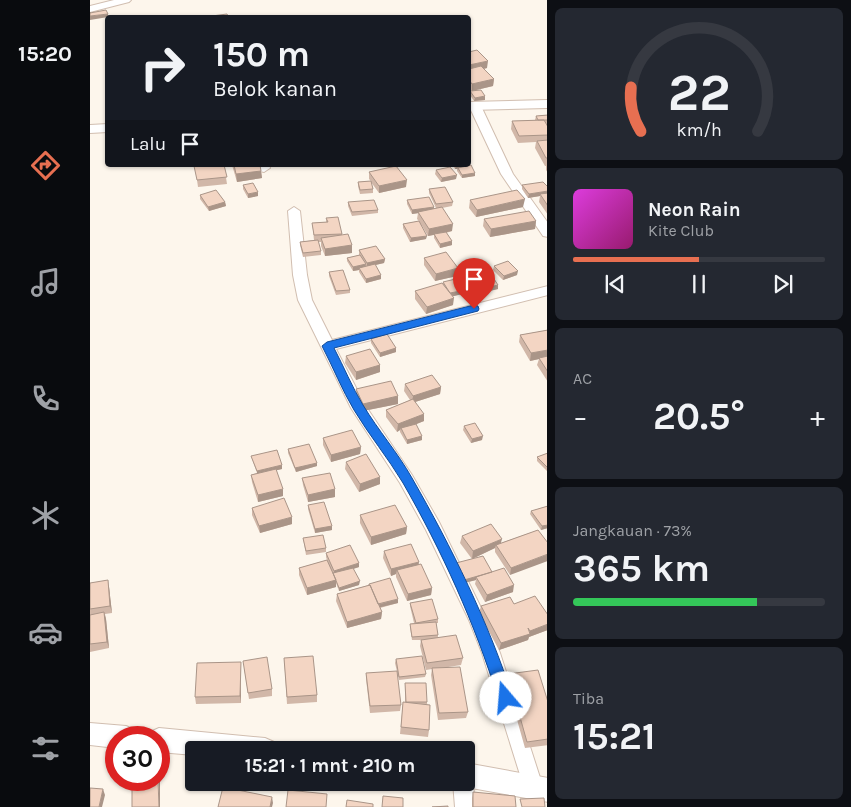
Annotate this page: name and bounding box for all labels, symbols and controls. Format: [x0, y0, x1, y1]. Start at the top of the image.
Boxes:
text: 150 m [213, 34, 310, 75]
icon: right [130, 35, 195, 100]
text: 15:20 [18, 41, 72, 67]
text: 22 [668, 62, 730, 123]
text: Belok kanan [213, 76, 337, 102]
text: km/h [676, 120, 722, 141]
icon: arrive [176, 130, 204, 158]
text: Lalu [130, 133, 166, 155]
icon: directions [28, 148, 63, 183]
text: Neon Rain [648, 199, 741, 221]
text: Kite Club [648, 221, 714, 240]
pin [453, 258, 495, 309]
icon: music [28, 265, 63, 300]
icon: arrive [460, 265, 488, 293]
icon: previous [601, 270, 629, 298]
icon: pause [685, 270, 713, 298]
icon: next [769, 270, 797, 298]
text: AC [573, 369, 592, 388]
icon: phone [28, 381, 63, 416]
text: 20.5° [653, 394, 745, 439]
text: − [573, 400, 588, 433]
text: + [810, 400, 825, 433]
icon: climate [28, 498, 63, 533]
text: Jangkauan · 73% [573, 521, 692, 540]
text: 365 km [573, 546, 710, 591]
icon: car [28, 615, 63, 650]
position arrow [479, 671, 531, 723]
text: Tiba [573, 689, 604, 708]
text: 15:21 [573, 714, 655, 759]
speed limit sign: 30 [105, 726, 170, 791]
icon: filters [28, 731, 63, 766]
text: 15:21 · 1 mnt · 210 m [245, 755, 415, 777]

